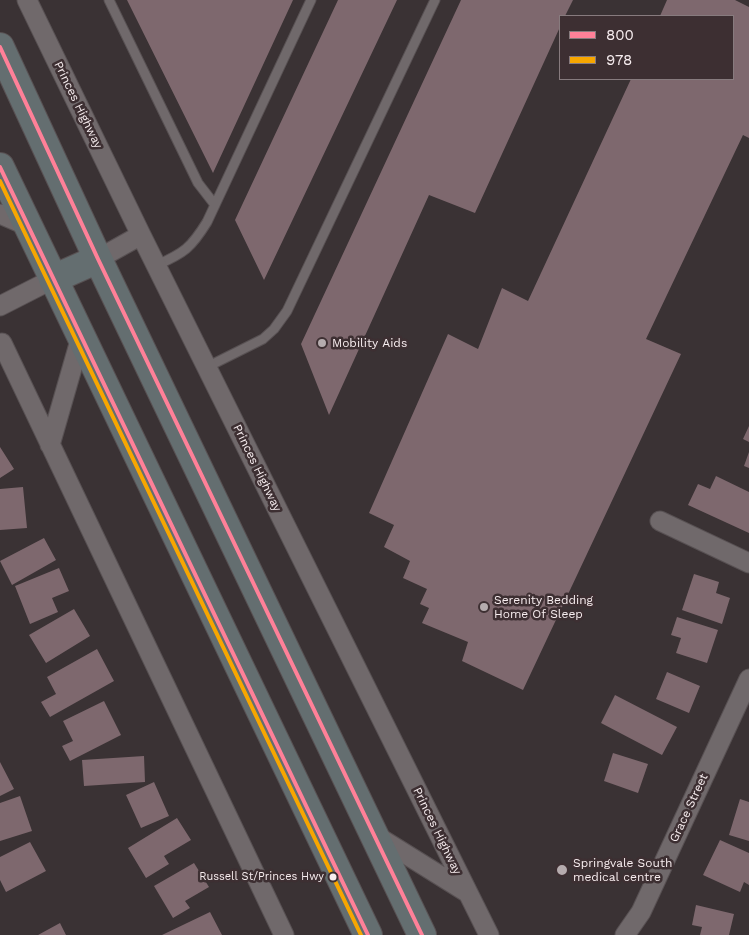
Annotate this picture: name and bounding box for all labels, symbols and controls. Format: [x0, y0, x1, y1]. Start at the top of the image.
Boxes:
legend [559, 15, 734, 80]
text: 800 [606, 26, 634, 44]
text: 978 [606, 51, 632, 69]
street label: Princes Highway [51, 59, 105, 151]
place label: Mobility Aids [332, 336, 407, 350]
marker: Mobility Aids [316, 337, 328, 349]
street label: Princes Highway [230, 422, 284, 514]
place label: Serenity Bedding Home Of Sleep [494, 593, 593, 621]
marker: Serenity Bedding Home Of Sleep [478, 601, 490, 613]
street label: Grace Street [667, 771, 711, 845]
street label: Princes Highway [410, 785, 464, 877]
place label: Springvale South medical centre [573, 856, 672, 884]
marker: Springvale South medical centre [555, 863, 569, 877]
place label: Russell St/Princes Hwy [199, 870, 324, 884]
marker: Russell St/Princes Hwy [328, 872, 338, 882]

